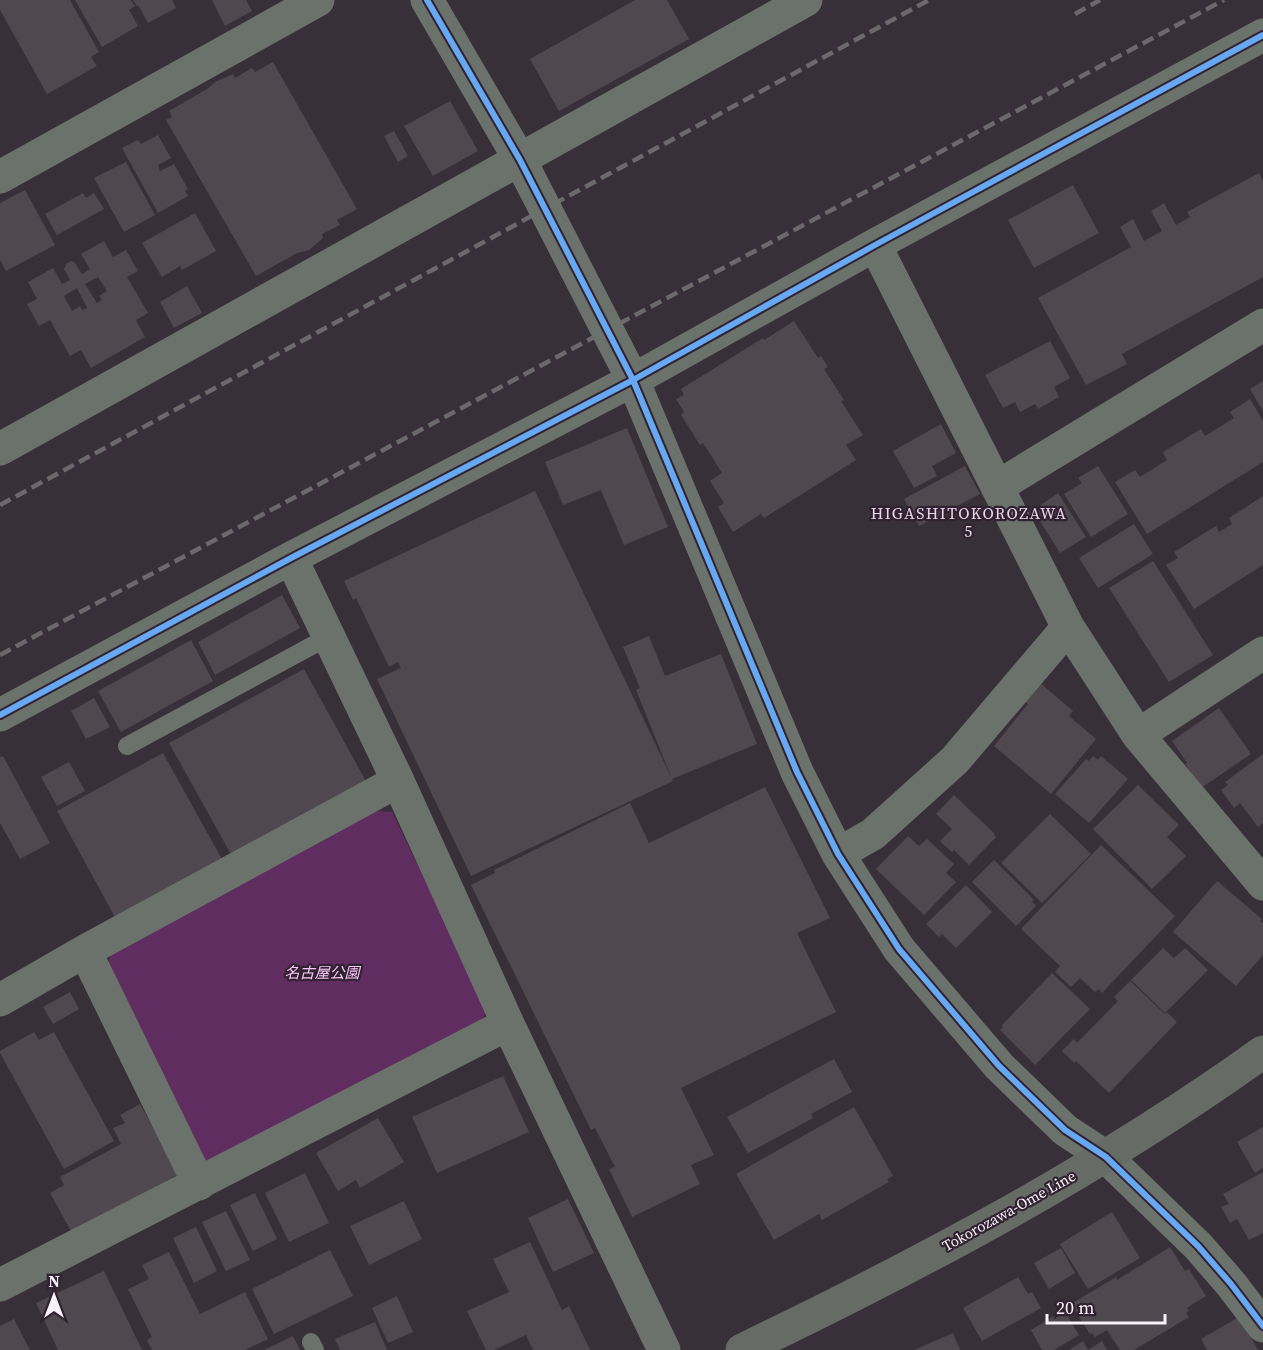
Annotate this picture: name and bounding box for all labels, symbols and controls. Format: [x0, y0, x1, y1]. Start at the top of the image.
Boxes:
district label: HIGASHITOKOROZAWA 5 [871, 502, 1067, 542]
park label: 名古屋公園 [284, 962, 361, 983]
street label: Tokorozawa-Ome Line [938, 1165, 1080, 1256]
north arrow [24, 1266, 84, 1326]
text: N [48, 1270, 60, 1292]
scale bar [1047, 1287, 1166, 1325]
text: 20 m [1056, 1295, 1094, 1320]

